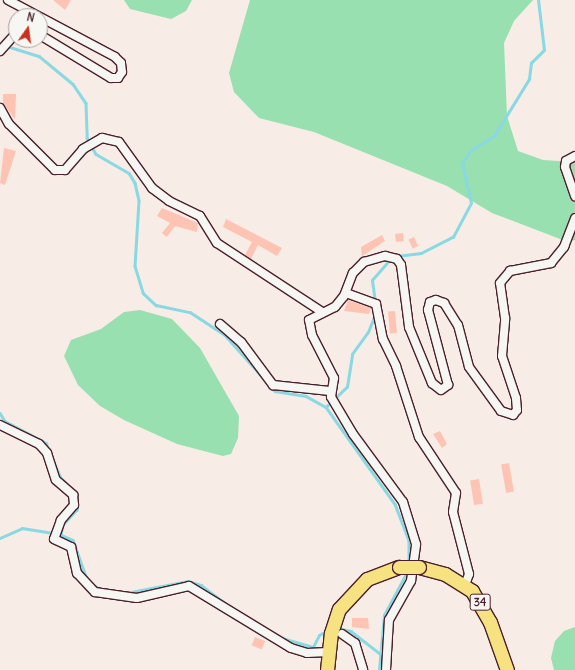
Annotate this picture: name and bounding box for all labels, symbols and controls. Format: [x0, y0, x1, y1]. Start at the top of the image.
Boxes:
north arrow [8, 8, 48, 48]
text: N [25, 10, 36, 25]
road number: 34 [469, 593, 491, 611]

